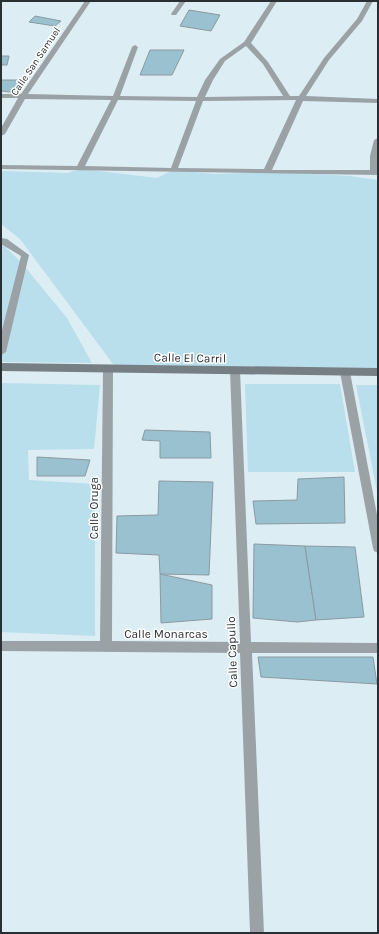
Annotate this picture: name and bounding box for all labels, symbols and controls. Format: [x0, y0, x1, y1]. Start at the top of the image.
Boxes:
street label: Calle San Samuel [9, 25, 63, 98]
street label: Calle El Carril [154, 350, 226, 366]
street label: Calle Oruga [87, 477, 101, 539]
street label: Calle Capullo [224, 616, 240, 688]
street label: Calle Monarcas [124, 627, 208, 641]

